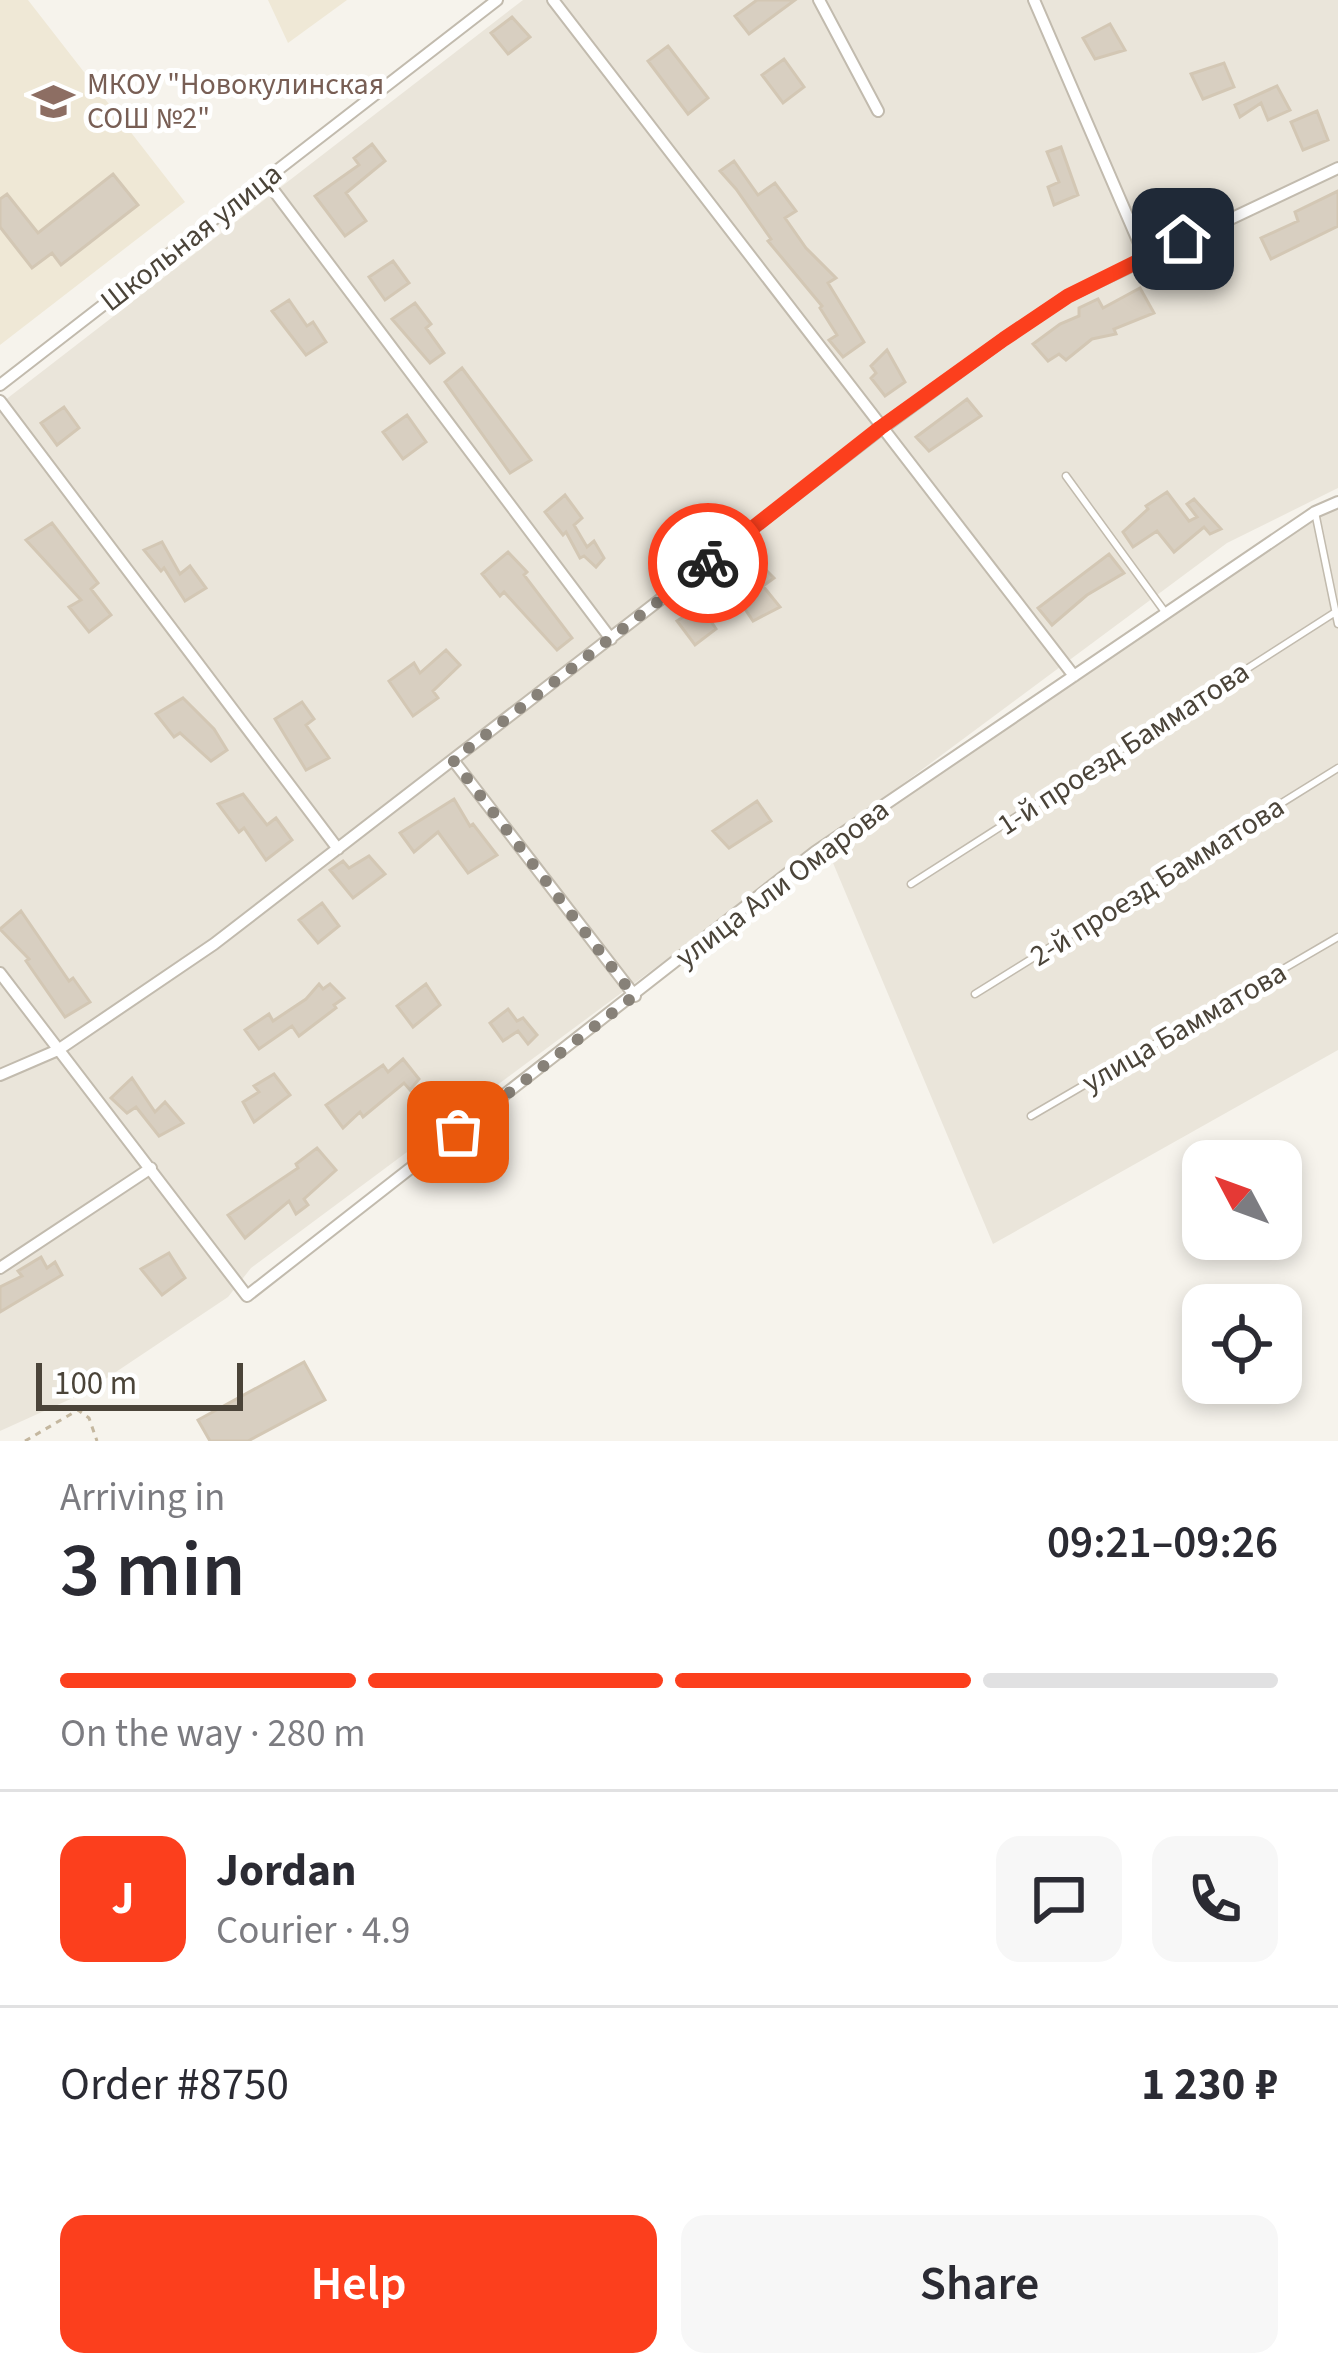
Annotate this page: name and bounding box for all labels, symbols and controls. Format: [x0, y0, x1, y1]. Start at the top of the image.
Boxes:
place label: МКОУ "Новокулинская СОШ №2" [87, 63, 384, 140]
school or university icon: МКОУ "Новокулинская СОШ №2" [30, 78, 76, 124]
street label: Школьная улица [92, 153, 291, 322]
pin [1132, 188, 1234, 290]
icon: home [1150, 206, 1216, 272]
courier [648, 503, 768, 623]
icon: bike [675, 530, 741, 596]
street label: 1-й проезд Бамматова [989, 651, 1258, 846]
street label: 2-й проезд Бамматова [1022, 786, 1293, 977]
street label: улица Али Омарова [666, 789, 898, 978]
street label: улица Бамматова [1074, 951, 1295, 1104]
pin [407, 1081, 509, 1183]
icon: bag [425, 1099, 491, 1165]
north arrow [1182, 1140, 1302, 1260]
map controls [1182, 1140, 1302, 1404]
button: locate [1182, 1284, 1302, 1404]
scale bar [36, 1357, 243, 1410]
text: 100 m [54, 1360, 137, 1407]
text: Arriving in [60, 1470, 225, 1526]
text: 09:21–09:26 [1047, 1511, 1278, 1575]
text: 3 min [60, 1515, 245, 1626]
text: On the way · 280 m [60, 1706, 366, 1762]
button: chat [996, 1836, 1122, 1962]
button: phone [1152, 1836, 1278, 1962]
text: Jordan [216, 1839, 357, 1903]
text: J [112, 1867, 134, 1931]
text: Courier · 4.9 [216, 1903, 410, 1959]
text: Order #8750 [60, 2053, 289, 2117]
text: 1 230 ₽ [1141, 2053, 1278, 2117]
button: Help [60, 2215, 657, 2353]
button: Share [681, 2215, 1278, 2353]

